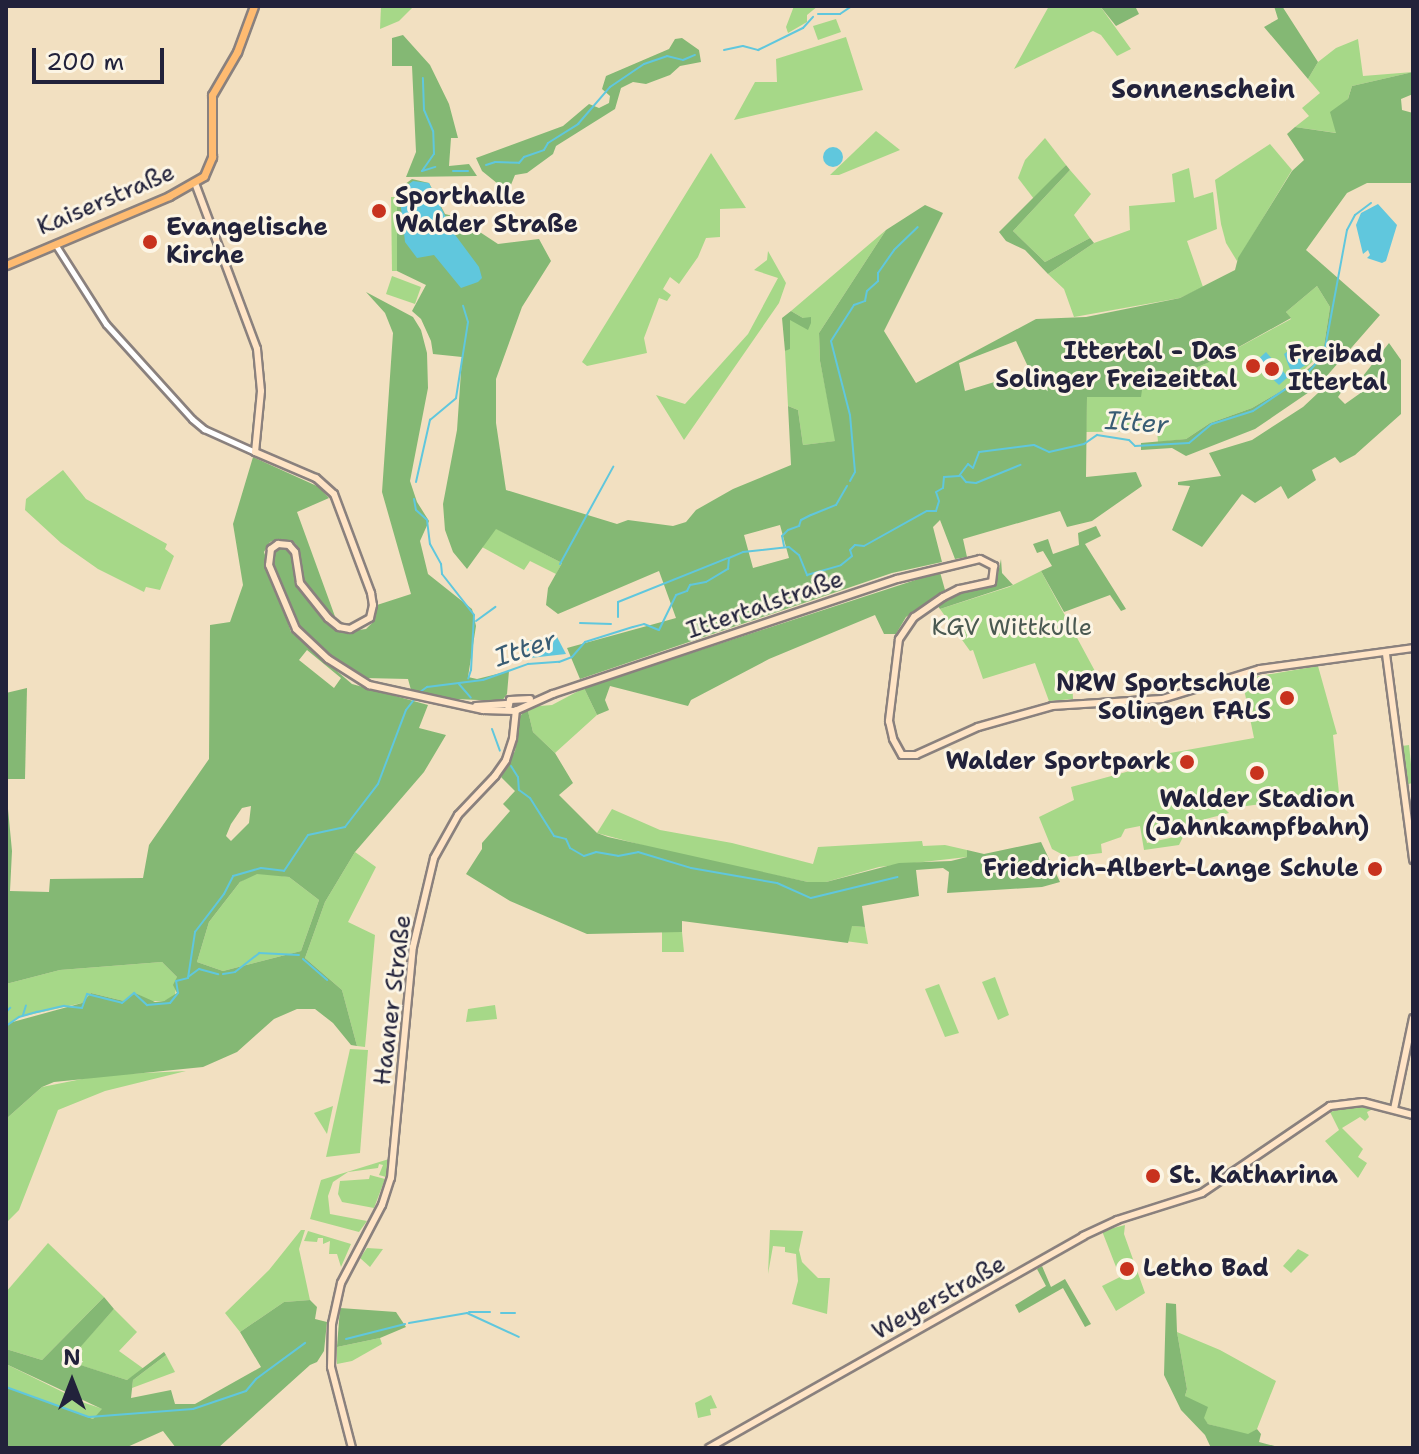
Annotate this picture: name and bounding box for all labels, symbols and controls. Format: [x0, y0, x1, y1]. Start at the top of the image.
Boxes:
scale bar [36, 32, 168, 82]
text: 200 m [46, 46, 124, 78]
district label: Sonnenschein [1111, 73, 1295, 105]
street label: Kaiserstraße [33, 158, 179, 242]
place label: Sporthalle Walder Straße [395, 183, 578, 239]
marker: Sporthalle Walder Straße [370, 202, 388, 220]
place label: Evangelische Kirche [166, 214, 328, 270]
marker: Evangelische Kirche [141, 233, 159, 251]
place label: Ittertal - Das Solinger Freizeittal [995, 338, 1237, 394]
place label: Freibad Ittertal [1288, 341, 1387, 397]
marker: Ittertal - Das Solinger Freizeittal [1244, 357, 1262, 375]
marker: Freibad Ittertal [1263, 360, 1281, 378]
water label: Itter [1104, 404, 1170, 440]
street label: Ittertalstraße [683, 565, 847, 645]
park label: KGV Wittkulle [932, 614, 1092, 642]
water label: Itter [490, 623, 560, 673]
place label: NRW Sportschule Solingen FALS [1056, 670, 1271, 726]
marker: NRW Sportschule Solingen FALS [1278, 689, 1296, 707]
place label: Walder Sportpark [945, 748, 1171, 776]
marker: Walder Sportpark [1178, 753, 1196, 771]
marker: Walder Stadion (Jahnkampfbahn) [1248, 764, 1266, 782]
place label: Walder Stadion (Jahnkampfbahn) [1145, 786, 1369, 842]
place label: Friedrich-Albert-Lange Schule [983, 855, 1359, 883]
marker: Friedrich-Albert-Lange Schule [1366, 860, 1384, 878]
street label: Haaner Straße [368, 913, 418, 1087]
place label: St. Katharina [1169, 1162, 1338, 1190]
marker: St. Katharina [1144, 1167, 1162, 1185]
street label: Weyerstraße [867, 1249, 1011, 1347]
place label: Letho Bad [1143, 1255, 1269, 1283]
marker: Letho Bad [1118, 1260, 1136, 1278]
north arrow [32, 1342, 112, 1422]
text: N [63, 1343, 81, 1372]

